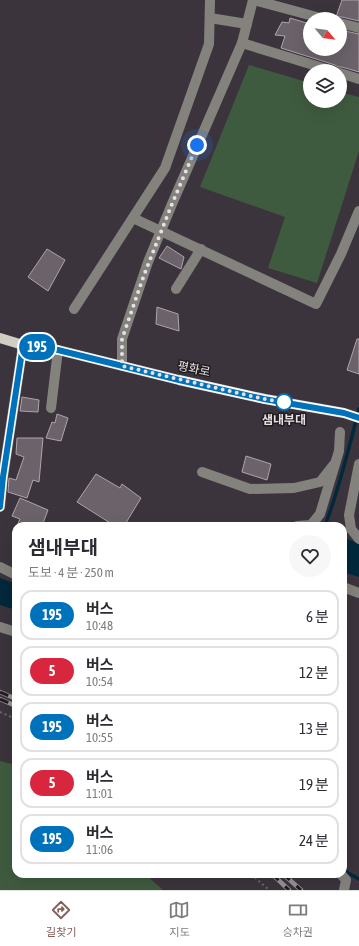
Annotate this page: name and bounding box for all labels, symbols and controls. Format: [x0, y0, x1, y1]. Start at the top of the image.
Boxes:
north arrow [303, 12, 347, 56]
map controls [303, 12, 347, 108]
button: layers [303, 64, 347, 108]
your location [187, 135, 207, 155]
line badge: 195 [14, 334, 60, 360]
text: 195 [27, 339, 47, 355]
street label: 평화로 [176, 359, 212, 379]
marker: 샘내부대 [275, 393, 293, 411]
place label: 샘내부대 [262, 413, 306, 427]
button: heart [289, 535, 331, 577]
text: 샘내부대 [28, 536, 98, 558]
text: 도보 · 4 분 · 250 m [28, 565, 114, 580]
text: 버스 [86, 600, 114, 617]
text: 195 [42, 607, 62, 623]
text: 6 분 [306, 608, 329, 625]
text: 10:48 [86, 618, 113, 633]
text: 버스 [86, 656, 114, 673]
text: 5 [49, 663, 55, 679]
text: 12 분 [299, 664, 329, 681]
text: 10:54 [86, 674, 113, 689]
text: 버스 [86, 712, 114, 729]
text: 195 [42, 719, 62, 735]
text: 13 분 [299, 720, 329, 737]
text: 10:55 [86, 730, 113, 745]
text: 버스 [86, 768, 114, 785]
text: 5 [49, 775, 55, 791]
text: 19 분 [299, 776, 329, 793]
text: 11:01 [86, 786, 113, 801]
text: 버스 [86, 824, 114, 841]
text: 195 [42, 831, 62, 847]
text: 24 분 [299, 832, 329, 849]
text: 11:06 [86, 842, 113, 857]
tab: 길찾기 [46, 899, 76, 939]
tab: 지도 [168, 899, 190, 939]
tab: 승차권 [283, 899, 313, 939]

